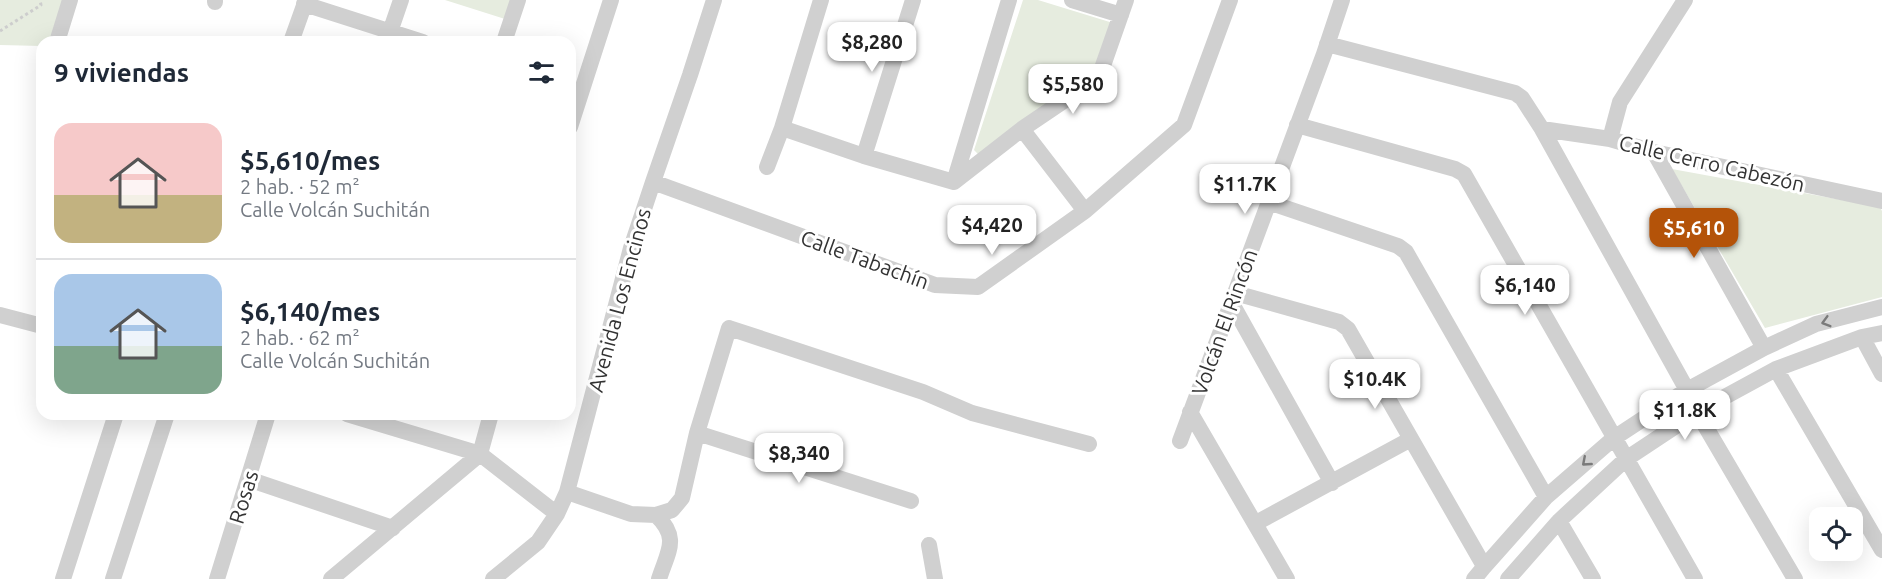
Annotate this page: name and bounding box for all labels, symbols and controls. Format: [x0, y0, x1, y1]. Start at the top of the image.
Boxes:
pin: $8,280 [823, 22, 921, 73]
text: $8,280 [841, 30, 903, 53]
icon: filters [525, 56, 558, 89]
text: 9 viviendas [54, 58, 189, 87]
pin: $5,580 [1024, 64, 1122, 115]
text: $5,580 [1042, 72, 1104, 95]
street label: Calle Cerro Cabezón [1617, 130, 1807, 196]
text: $5,610/mes [240, 146, 380, 175]
icon: home [102, 147, 174, 219]
pin: $11.7K [1196, 164, 1294, 215]
text: $11.7K [1213, 172, 1277, 195]
text: 2 hab. · 52 m² [240, 175, 360, 198]
text: Calle Volcán Suchitán [240, 198, 430, 221]
pin: $4,420 [943, 205, 1041, 256]
street label: Avenida Los Encinos [583, 206, 655, 394]
pin: $5,610 [1645, 208, 1743, 259]
text: $4,420 [961, 213, 1023, 236]
text: $5,610 [1663, 216, 1725, 239]
street label: Calle Tabachín [798, 225, 932, 293]
street label: Volcán El Rincón [1186, 246, 1262, 398]
pin: $6,140 [1476, 265, 1574, 316]
text: $6,140 [1494, 273, 1556, 296]
text: $6,140/mes [240, 297, 380, 326]
icon: home [102, 298, 174, 370]
one-way arrow [1821, 315, 1831, 327]
text: 2 hab. · 62 m² [240, 326, 360, 349]
text: Calle Volcán Suchitán [240, 349, 430, 372]
pin: $10.4K [1326, 359, 1424, 410]
text: $10.4K [1343, 367, 1407, 390]
pin: $11.8K [1636, 390, 1734, 441]
text: $11.8K [1653, 398, 1717, 421]
pin: $8,340 [750, 433, 848, 484]
text: $8,340 [768, 441, 830, 464]
one-way arrow [1582, 455, 1593, 466]
street label: Rosas [224, 467, 262, 527]
map controls [1809, 507, 1863, 561]
button: locate [1809, 507, 1863, 561]

